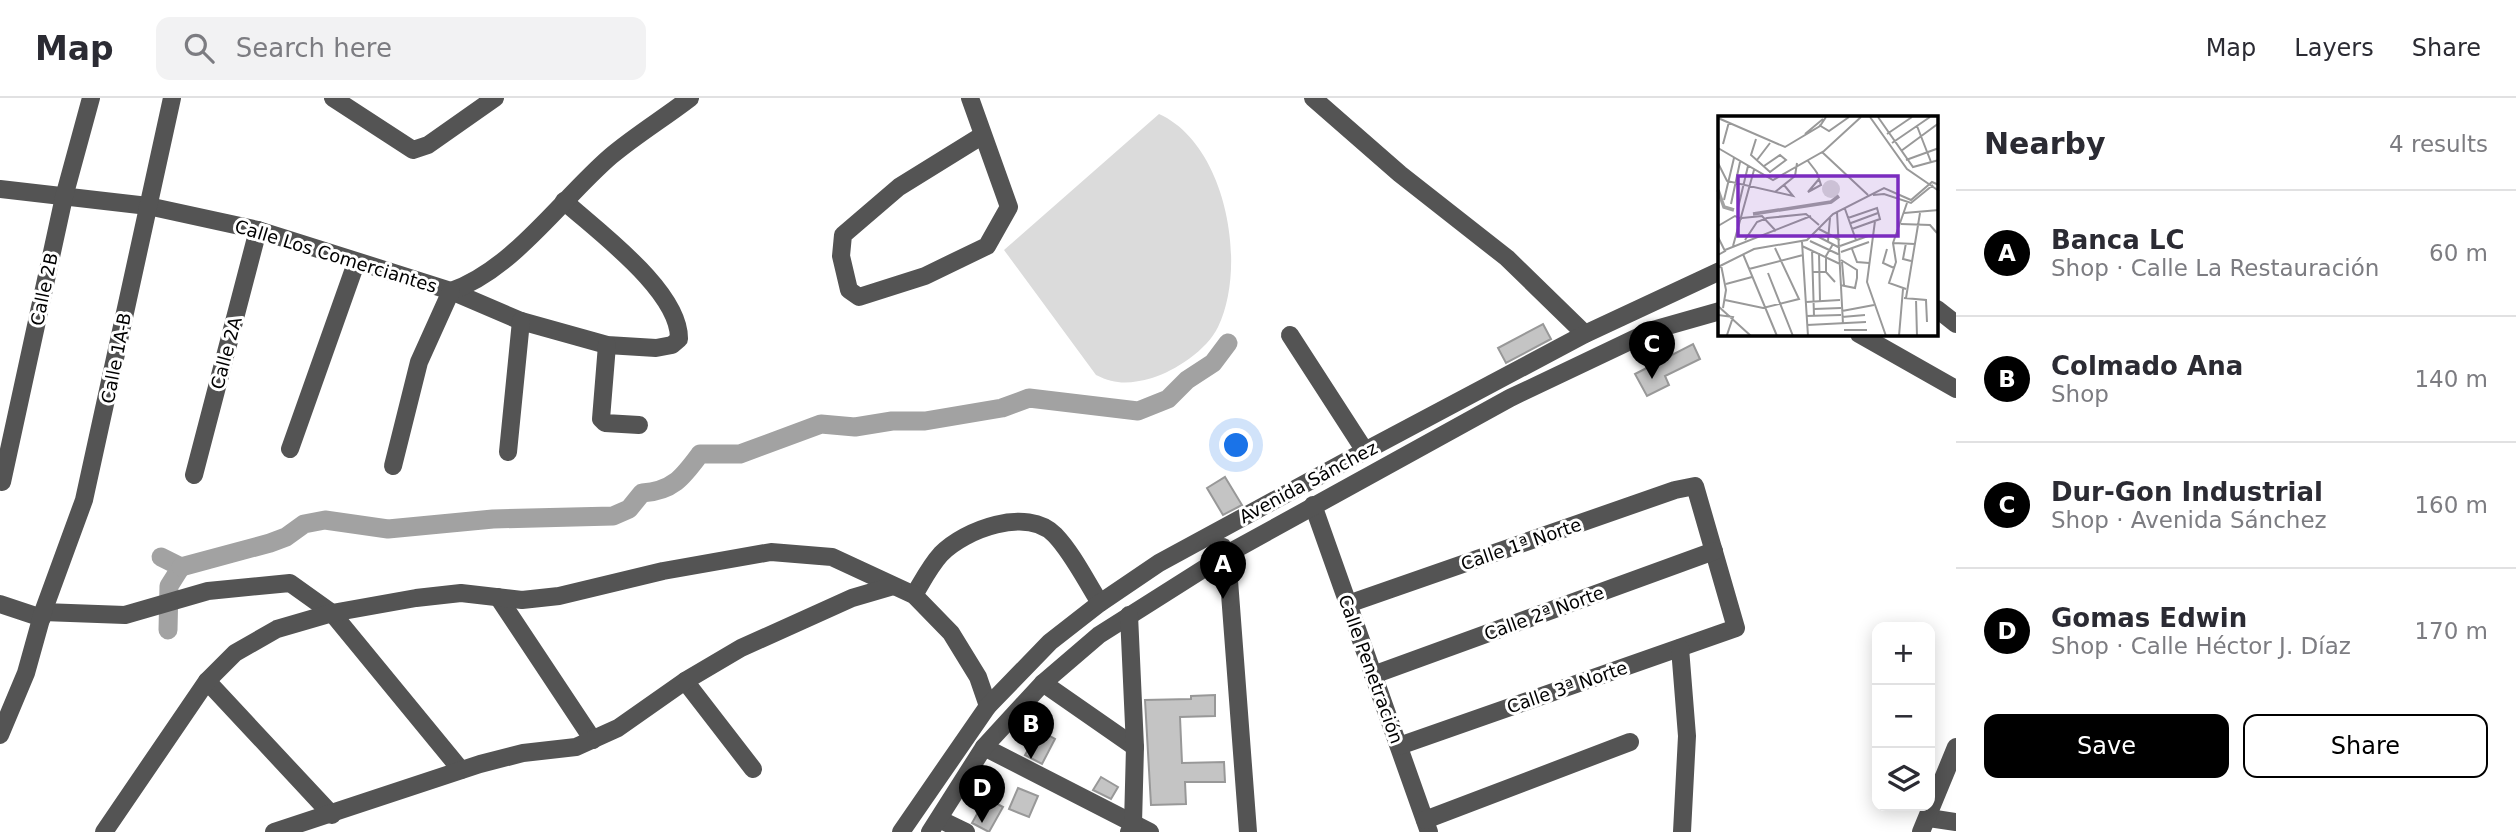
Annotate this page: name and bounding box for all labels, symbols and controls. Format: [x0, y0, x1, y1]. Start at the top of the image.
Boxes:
search box [156, 17, 646, 80]
text: Map [35, 29, 114, 68]
icon: search [180, 29, 218, 67]
text: Search here [236, 33, 392, 63]
text: Map [2206, 34, 2256, 62]
text: Layers [2294, 34, 2374, 62]
text: Share [2412, 34, 2481, 62]
inset map [1718, 116, 1938, 336]
text: Nearby [1984, 126, 2106, 161]
text: 4 results [2389, 131, 2488, 157]
street label: Calle Los Comerciantes [232, 215, 440, 297]
text: Banca LC [2051, 225, 2185, 255]
text: A [1998, 240, 2016, 266]
text: 60 m [2429, 240, 2488, 266]
street label: Calle 2B [26, 251, 62, 327]
text: Shop · Calle La Restauración [2051, 255, 2379, 281]
street label: Calle 1A-B [97, 311, 135, 405]
street label: Calle 2A [206, 314, 246, 392]
pin: C [1629, 321, 1675, 379]
text: Colmado Ana [2051, 351, 2243, 381]
text: B [1998, 366, 2016, 392]
text: 140 m [2414, 366, 2488, 392]
text: Shop [2051, 381, 2109, 407]
your location [1219, 428, 1253, 462]
street label: Avenida Sánchez [1235, 437, 1381, 527]
text: Dur-Gon Industrial [2051, 477, 2323, 507]
text: C [1999, 492, 2015, 518]
text: 160 m [2414, 492, 2488, 518]
text: Shop · Avenida Sánchez [2051, 507, 2327, 533]
street label: Calle 1ª Norte [1458, 514, 1584, 574]
pin: A [1200, 541, 1246, 599]
street label: Calle 2ª Norte [1481, 582, 1607, 644]
street label: Calle Penetración [1334, 592, 1408, 746]
text: Gomas Edwin [2051, 603, 2247, 633]
text: D [1997, 618, 2017, 644]
text: 170 m [2414, 618, 2488, 644]
map controls [1872, 622, 1935, 811]
button: + [1872, 622, 1935, 685]
text: Shop · Calle Héctor J. Díaz [2051, 633, 2351, 659]
street label: Calle 3ª Norte [1504, 657, 1630, 717]
button: − [1872, 685, 1935, 748]
pin: B [1008, 701, 1054, 759]
button: Save [1984, 714, 2229, 778]
button: Share [2243, 714, 2488, 778]
button: layers [1872, 748, 1935, 811]
pin: D [959, 765, 1005, 823]

